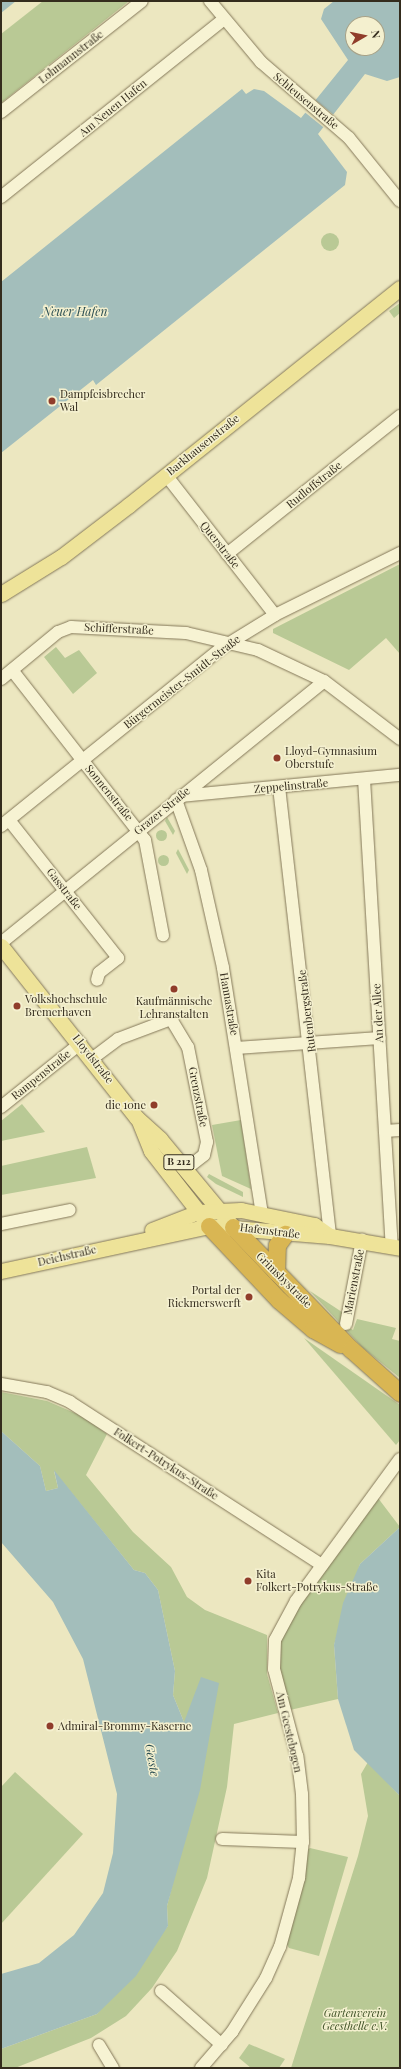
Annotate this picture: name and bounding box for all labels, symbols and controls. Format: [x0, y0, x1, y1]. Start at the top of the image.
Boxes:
north arrow [345, 16, 385, 56]
street label: Lohmannstraße [36, 28, 106, 86]
text: N [368, 29, 384, 39]
street label: Schleusenstraße [271, 70, 341, 132]
street label: Am Neuen Hafen [77, 77, 149, 139]
water label: Neuer Hafen [43, 305, 107, 319]
place label: Dampfeisbrecher Wal [60, 388, 145, 414]
marker: Dampfeisbrecher Wal [47, 396, 57, 406]
street label: Barkhausenstraße [164, 412, 242, 478]
street label: Rudloffstraße [284, 459, 344, 511]
street label: Querstraße [198, 519, 242, 571]
street label: Schifferstraße [84, 621, 154, 637]
street label: Bürgermeister-Smidt-Straße [121, 632, 243, 732]
place label: Lloyd-Gymnasium Oberstufe [285, 745, 377, 771]
marker: Lloyd-Gymnasium Oberstufe [272, 753, 282, 763]
street label: Sonnenstraße [82, 762, 136, 824]
street label: Zeppelinstraße [253, 776, 329, 796]
street label: Grazer Straße [131, 784, 193, 838]
street label: Gasstraße [44, 866, 84, 912]
street label: Rutenbergstraße [295, 969, 319, 1053]
street label: Hannastraße [217, 972, 241, 1036]
street label: An der Allee [370, 983, 386, 1043]
marker: Kaufmännische Lehranstalten [169, 984, 179, 994]
place label: Volkshochschule Bremerhaven [25, 993, 107, 1019]
place label: Kaufmännische Lehranstalten [136, 995, 212, 1021]
marker: Volkshochschule Bremerhaven [12, 1001, 22, 1011]
street label: Lloydstraße [70, 1032, 116, 1086]
street label: Rampenstraße [9, 1047, 73, 1103]
street label: Grenzstraße [186, 1066, 210, 1128]
place label: die 10ne [105, 1098, 146, 1112]
marker: die 10ne [149, 1100, 159, 1110]
road number: B 212 [163, 1154, 195, 1170]
street label: Hafenstraße [239, 1221, 301, 1241]
street label: Deichstraße [36, 1243, 98, 1269]
street label: Marienstraße [341, 1248, 367, 1316]
street label: Grimsbystraße [253, 1249, 315, 1311]
place label: Portal der Rickmerswerft [168, 1284, 241, 1310]
marker: Portal der Rickmerswerft [244, 1292, 254, 1302]
street label: Folkert-Potrykus-Straße [111, 1425, 221, 1503]
place label: Kita Folkert-Potrykus-Straße [256, 1568, 378, 1594]
marker: Kita Folkert-Potrykus-Straße [243, 1576, 253, 1586]
street label: Am Geestebogen [273, 1690, 305, 1774]
place label: Admiral-Brommy-Kaserne [58, 1719, 191, 1733]
marker: Admiral-Brommy-Kaserne [45, 1721, 55, 1731]
water label: Geeste [142, 1743, 162, 1777]
park label: Gartenverein Geesthelle e.V. [322, 2007, 388, 2033]

